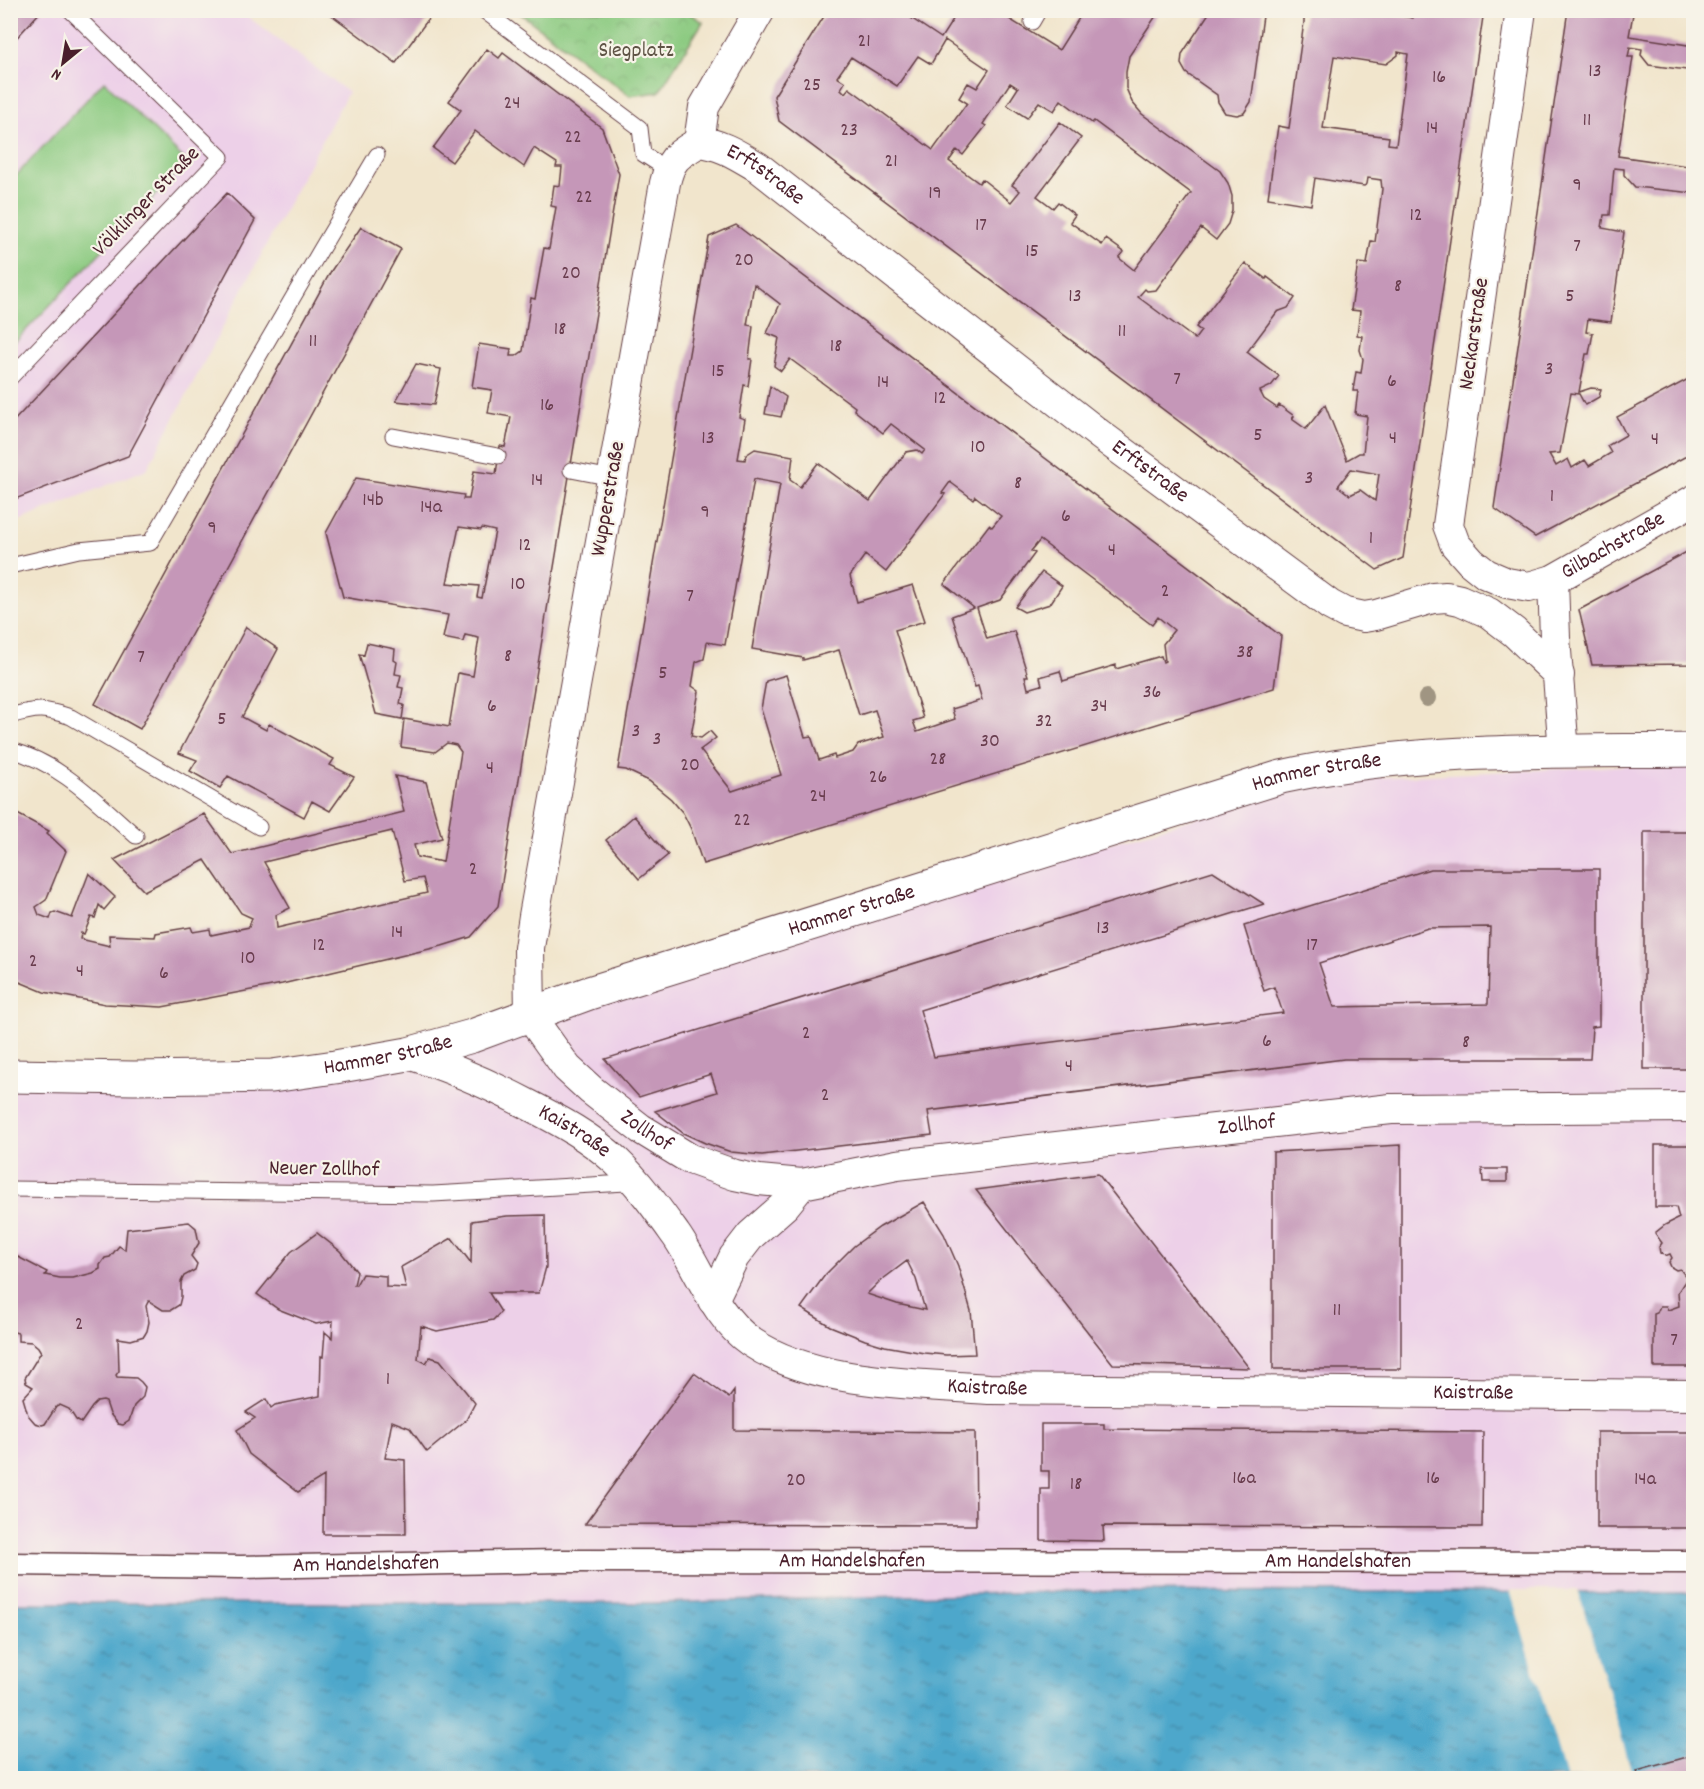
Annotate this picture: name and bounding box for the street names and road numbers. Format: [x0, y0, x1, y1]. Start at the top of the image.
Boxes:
street label: Erftstraße [721, 136, 811, 213]
street label: Völklinger Straße [86, 140, 208, 264]
street label: Neckarstraße [1452, 276, 1498, 392]
street label: Erftstraße [1104, 432, 1195, 511]
street label: Wupperstraße [584, 439, 634, 559]
street label: Gilbachstraße [1555, 504, 1671, 588]
street label: Hammer Straße [1248, 745, 1383, 801]
street label: Hammer Straße [784, 877, 919, 945]
street label: Hammer Straße [322, 1027, 456, 1084]
street label: Kaistraße [533, 1097, 617, 1166]
street label: Zollhof [613, 1102, 679, 1161]
street label: Zollhof [1216, 1107, 1278, 1144]
street label: Neuer Zollhof [268, 1154, 381, 1186]
street label: Kaistraße [946, 1371, 1028, 1405]
street label: Kaistraße [1433, 1377, 1514, 1409]
street label: Am Handelshafen [779, 1546, 925, 1577]
street label: Am Handelshafen [1265, 1546, 1411, 1577]
street label: Am Handelshafen [292, 1548, 439, 1582]

